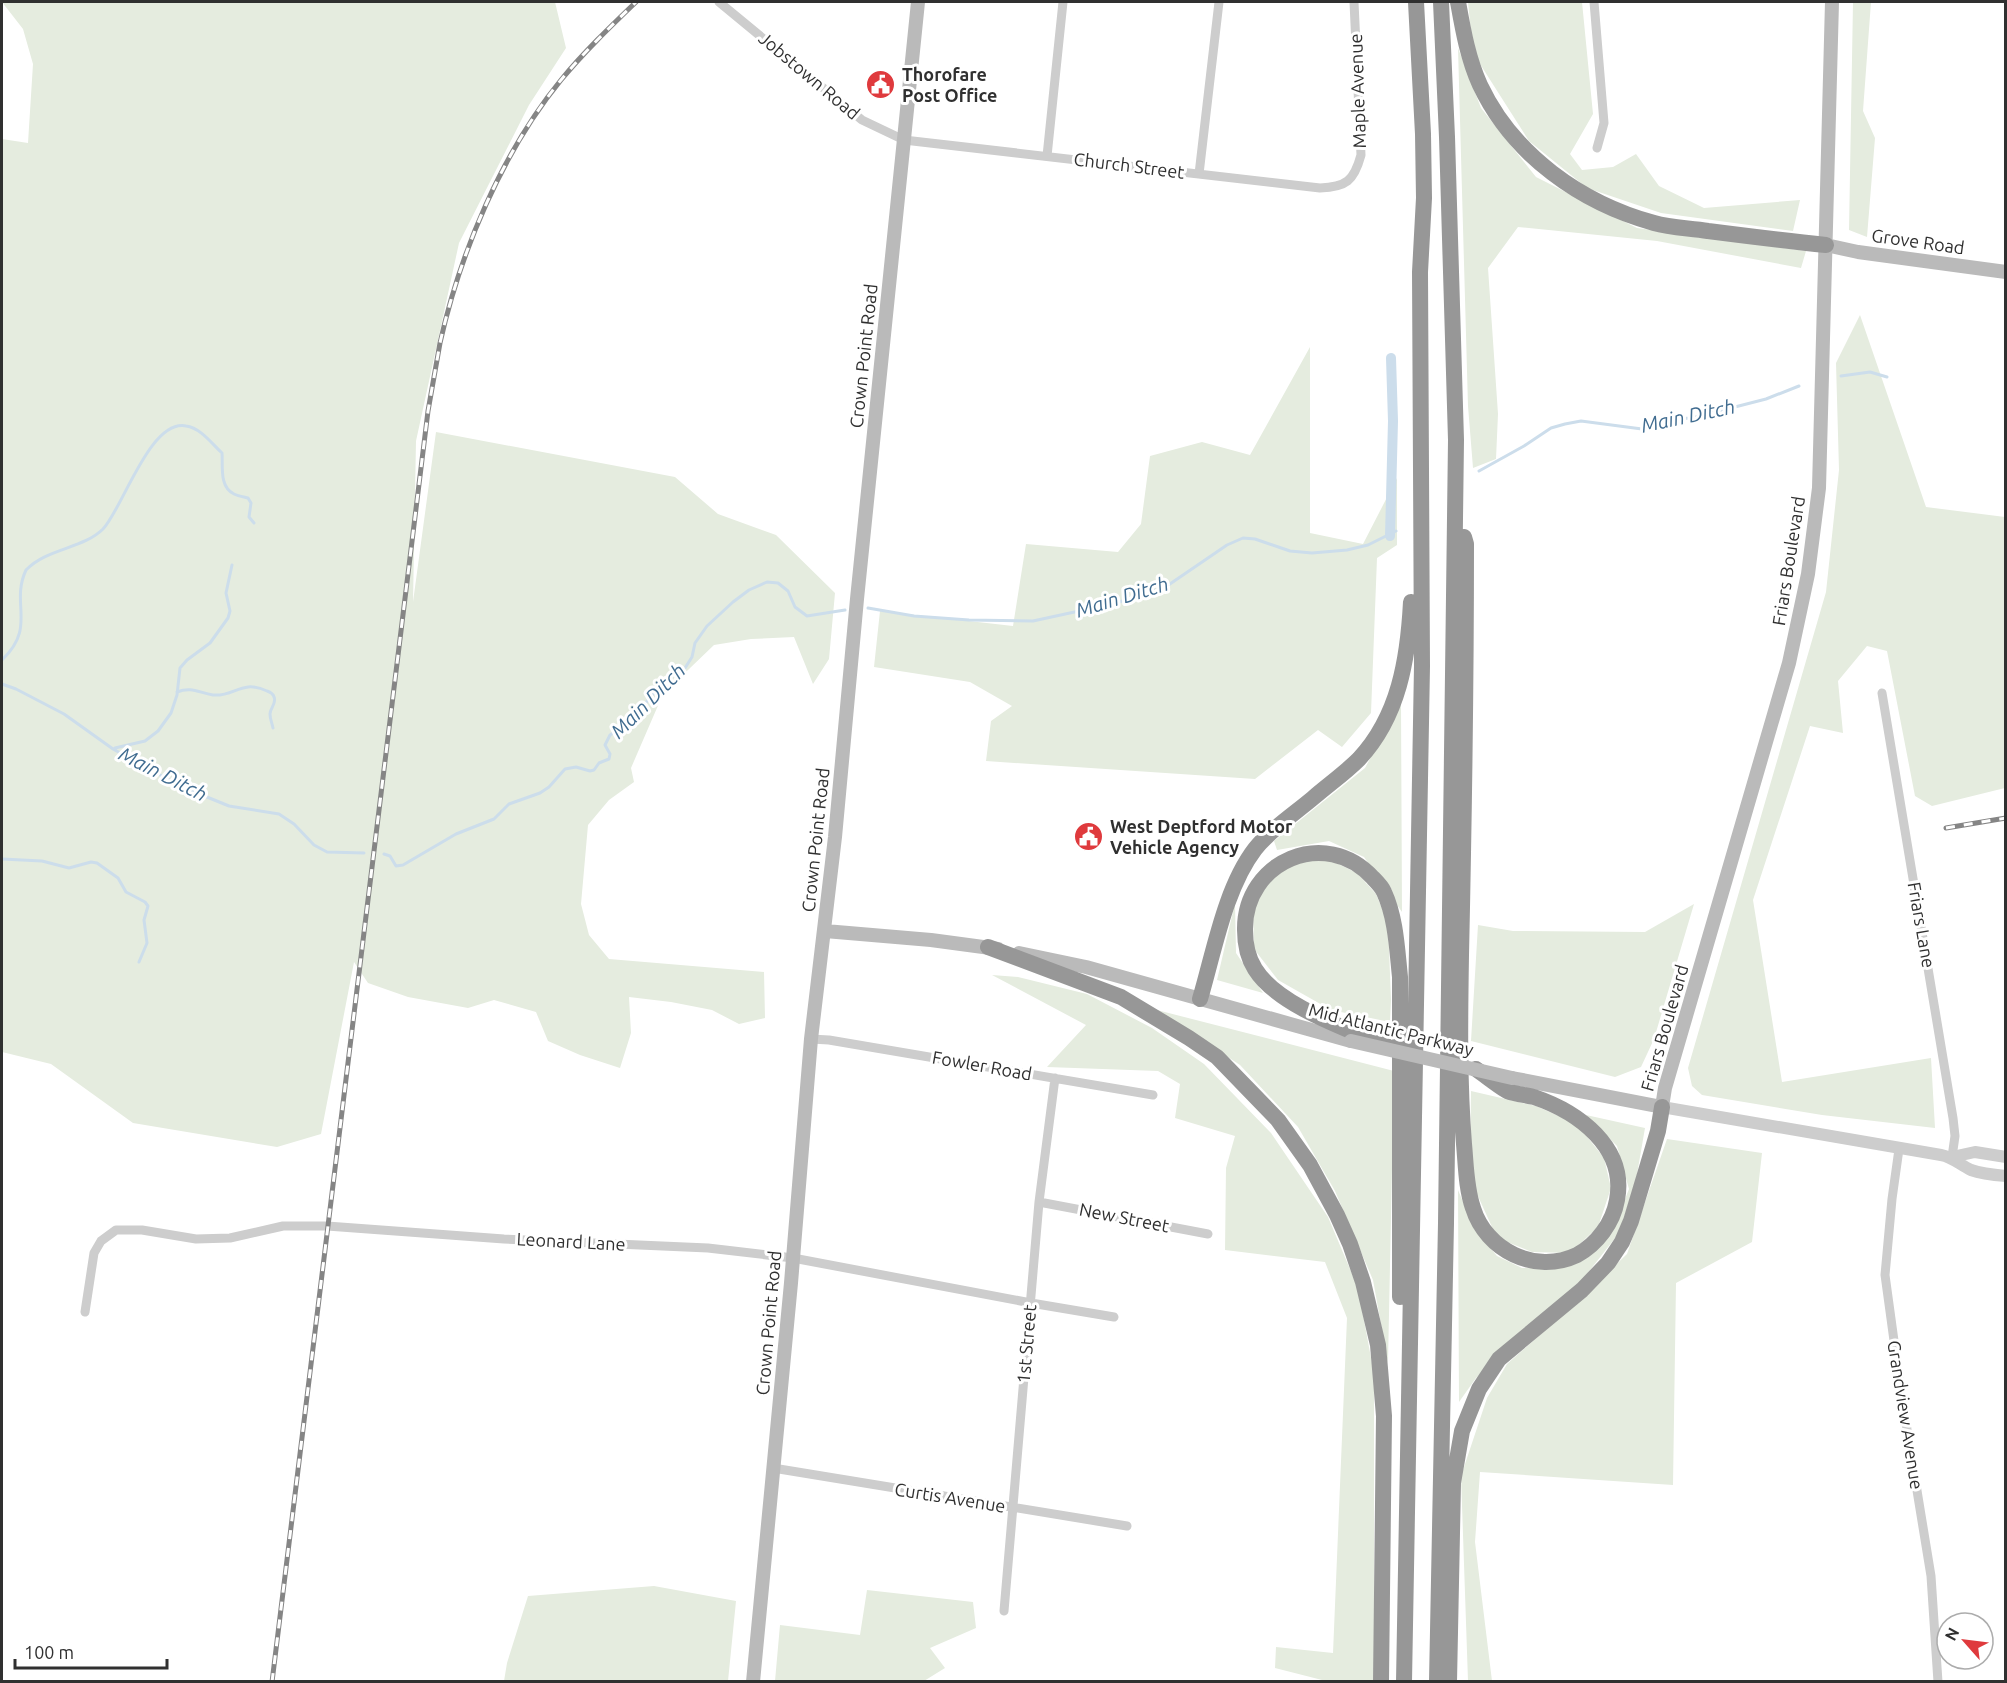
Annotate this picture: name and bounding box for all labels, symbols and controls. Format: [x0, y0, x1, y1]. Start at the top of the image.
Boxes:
street label: Jobstown Road [755, 27, 864, 123]
street label: Maple Avenue [1345, 33, 1369, 149]
place label: Thorofare Post Office [902, 64, 997, 105]
public building icon: Thorofare Post Office [865, 69, 897, 101]
street label: Church Street [1073, 148, 1186, 182]
street label: Grove Road [1870, 225, 1966, 257]
street label: Crown Point Road [845, 283, 881, 429]
water label: Main Ditch [1639, 394, 1737, 437]
street label: Friars Boulevard [1768, 495, 1808, 627]
water label: Main Ditch [1073, 572, 1171, 622]
water label: Main Ditch [606, 659, 690, 743]
water label: Main Ditch [115, 742, 211, 806]
street label: Crown Point Road [797, 767, 833, 913]
place label: West Deptford Motor Vehicle Agency [1110, 816, 1293, 857]
public building icon: West Deptford Motor Vehicle Agency [1073, 821, 1105, 853]
street label: Friars Lane [1905, 880, 1939, 969]
street label: Friars Boulevard [1636, 962, 1692, 1093]
street label: Mid Atlantic Parkway [1307, 999, 1476, 1059]
street label: Fowler Road [931, 1046, 1034, 1084]
street label: New Street [1078, 1199, 1171, 1236]
street label: Leonard Lane [516, 1228, 626, 1254]
street label: Crown Point Road [752, 1250, 784, 1396]
street label: 1st Street [1013, 1303, 1039, 1384]
street label: Grandview Avenue [1884, 1339, 1928, 1491]
street label: Curtis Avenue [893, 1478, 1007, 1516]
north arrow [1935, 1611, 1995, 1671]
text: N [1941, 1624, 1963, 1643]
scale bar [15, 1632, 166, 1670]
text: 100 m [24, 1642, 74, 1662]

